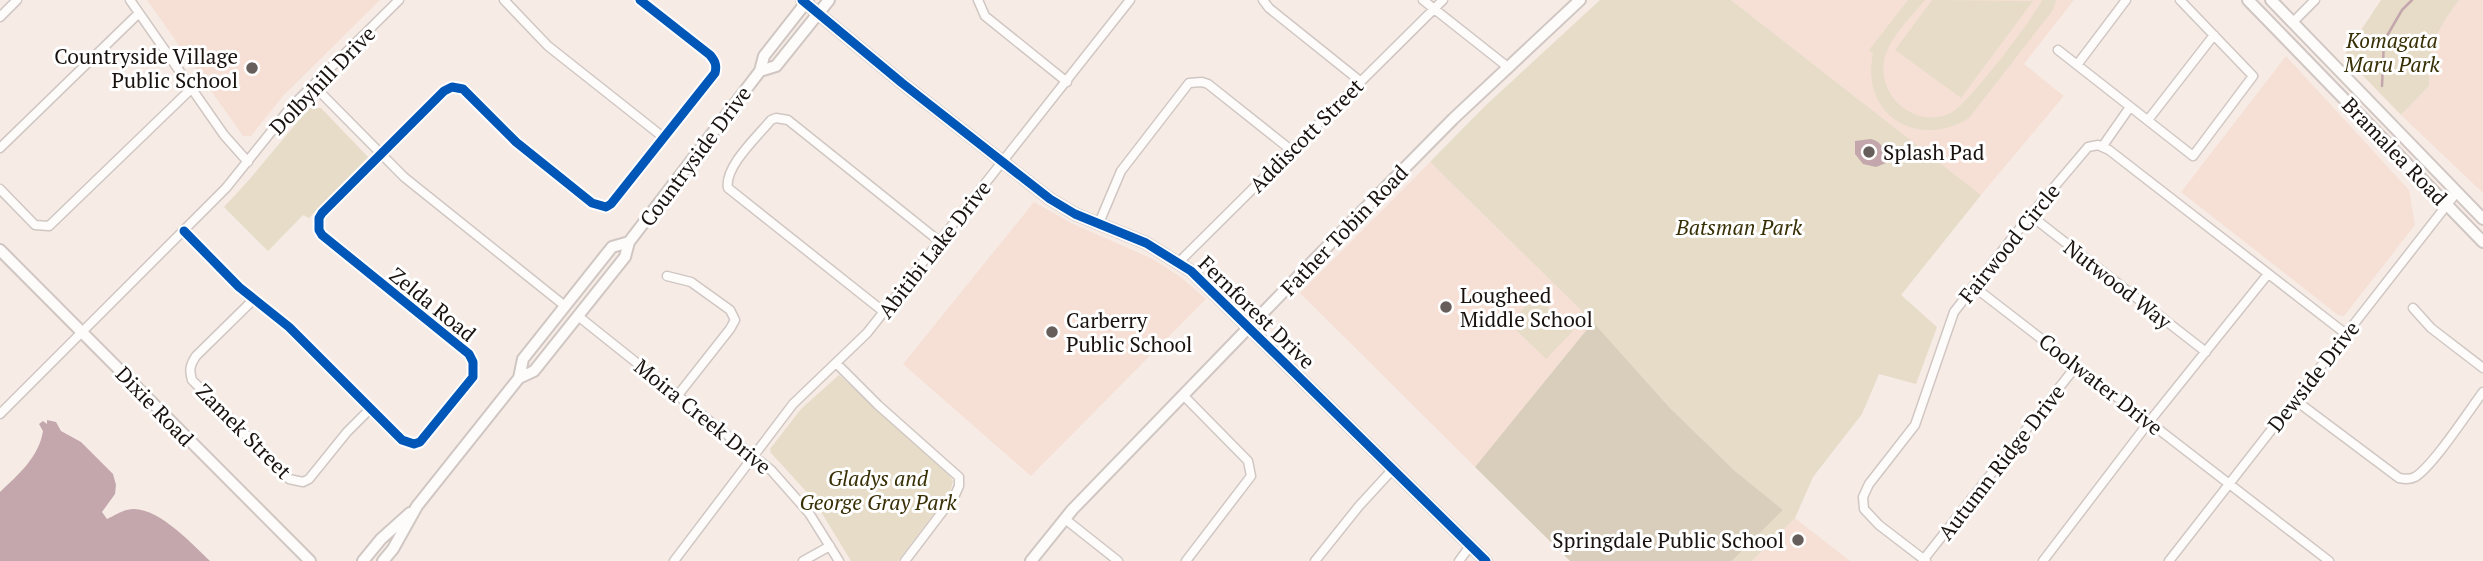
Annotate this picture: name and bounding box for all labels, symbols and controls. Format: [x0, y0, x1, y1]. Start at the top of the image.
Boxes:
street label: Dolbyhill Drive [263, 20, 381, 140]
park label: Komagata Maru Park [2343, 26, 2441, 78]
place label: Countryside Village Public School [54, 42, 238, 94]
marker: Countryside Village Public School [244, 60, 260, 76]
street label: Addiscott Street [1243, 72, 1369, 198]
street label: Countryside Drive [633, 80, 757, 232]
street label: Bramalea Road [2336, 91, 2454, 211]
place label: Splash Pad [1883, 138, 1985, 166]
marker: Splash Pad [1861, 144, 1877, 160]
street label: Father Tobin Road [1274, 158, 1414, 301]
street label: Abitibi Lake Drive [871, 174, 997, 324]
street label: Fairwood Circle [1952, 177, 2066, 309]
park label: Batsman Park [1675, 213, 1803, 241]
street label: Nutwood Way [2058, 233, 2178, 335]
street label: Fernforest Drive [1193, 249, 1321, 375]
street label: Zelda Road [384, 261, 482, 348]
place label: Lougheed Middle School [1460, 281, 1593, 333]
marker: Lougheed Middle School [1438, 299, 1454, 315]
place label: Carberry Public School [1066, 306, 1192, 358]
street label: Dewside Drive [2261, 315, 2365, 437]
marker: Carberry Public School [1044, 324, 1060, 340]
street label: Coolwater Drive [2033, 327, 2169, 441]
street label: Moira Creek Drive [629, 352, 777, 480]
street label: Dixie Road [110, 360, 200, 452]
street label: Zamek Street [190, 377, 298, 485]
street label: Autumn Ridge Drive [1931, 378, 2071, 546]
park label: Gladys and George Gray Park [799, 464, 957, 516]
place label: Springdale Public School [1552, 526, 1784, 554]
marker: Springdale Public School [1790, 532, 1806, 548]

